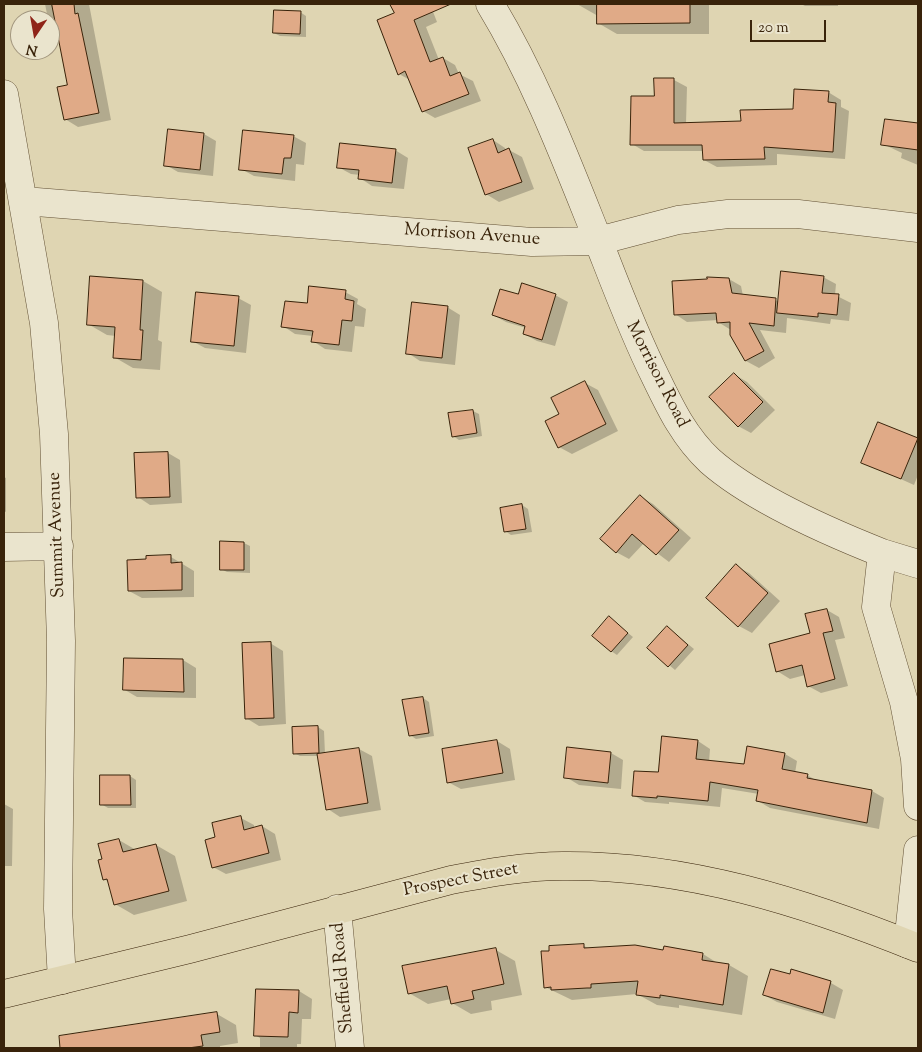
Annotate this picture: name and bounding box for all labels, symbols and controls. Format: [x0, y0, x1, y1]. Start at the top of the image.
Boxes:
north arrow [10, 10, 60, 60]
scale bar [752, 10, 828, 42]
text: 20 m [758, 18, 789, 39]
text: N [25, 38, 40, 60]
street label: Morrison Avenue [403, 220, 541, 252]
street label: Morrison Road [620, 318, 692, 432]
street label: Summit Avenue [45, 472, 71, 598]
street label: Prospect Street [402, 859, 520, 903]
street label: Sheffield Road [328, 921, 360, 1035]

